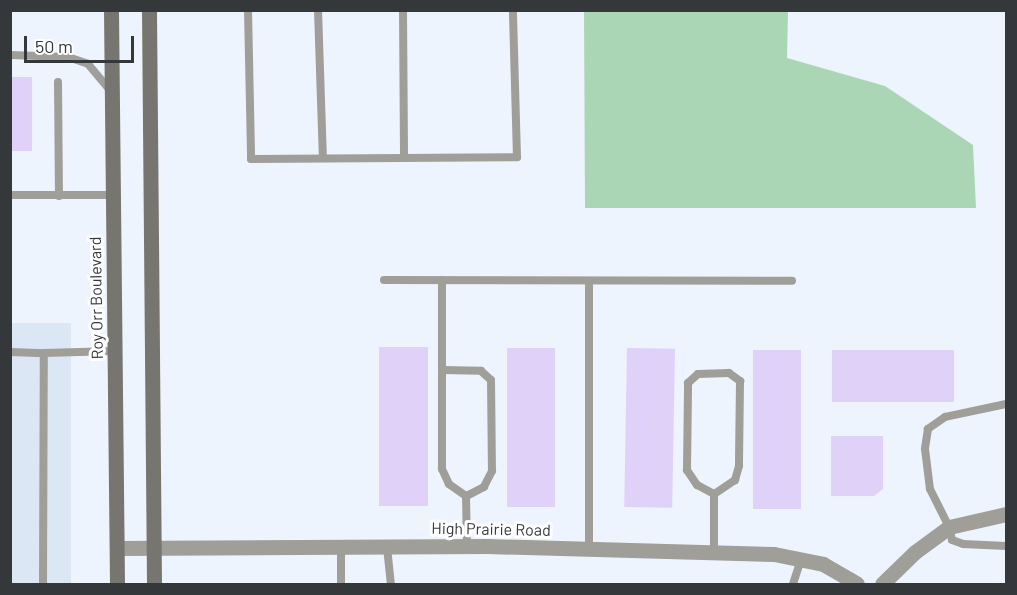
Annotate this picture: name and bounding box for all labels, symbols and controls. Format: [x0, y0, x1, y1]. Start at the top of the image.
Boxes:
scale bar [27, 24, 136, 62]
text: 50 m [35, 35, 73, 57]
street label: Roy Orr Boulevard [85, 236, 107, 360]
street label: High Prairie Road [431, 518, 551, 540]

